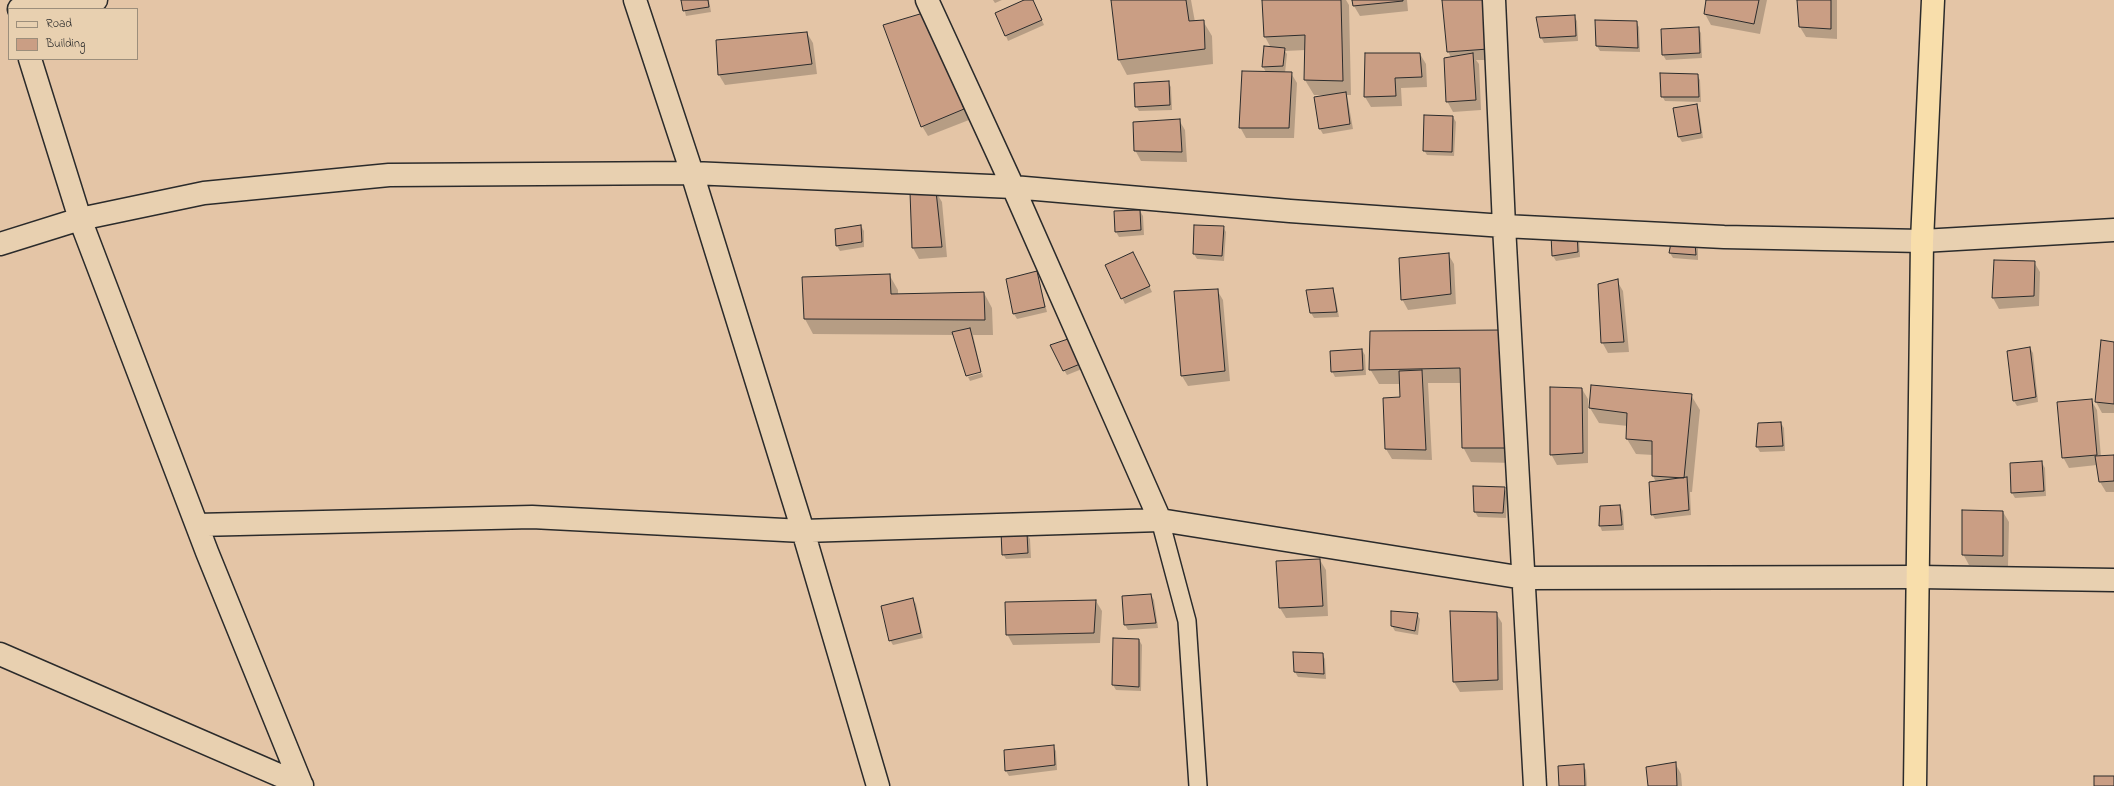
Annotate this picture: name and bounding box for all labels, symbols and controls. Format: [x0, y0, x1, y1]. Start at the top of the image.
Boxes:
legend [8, 8, 138, 60]
text: Road [46, 15, 72, 33]
text: Building [46, 35, 85, 53]

